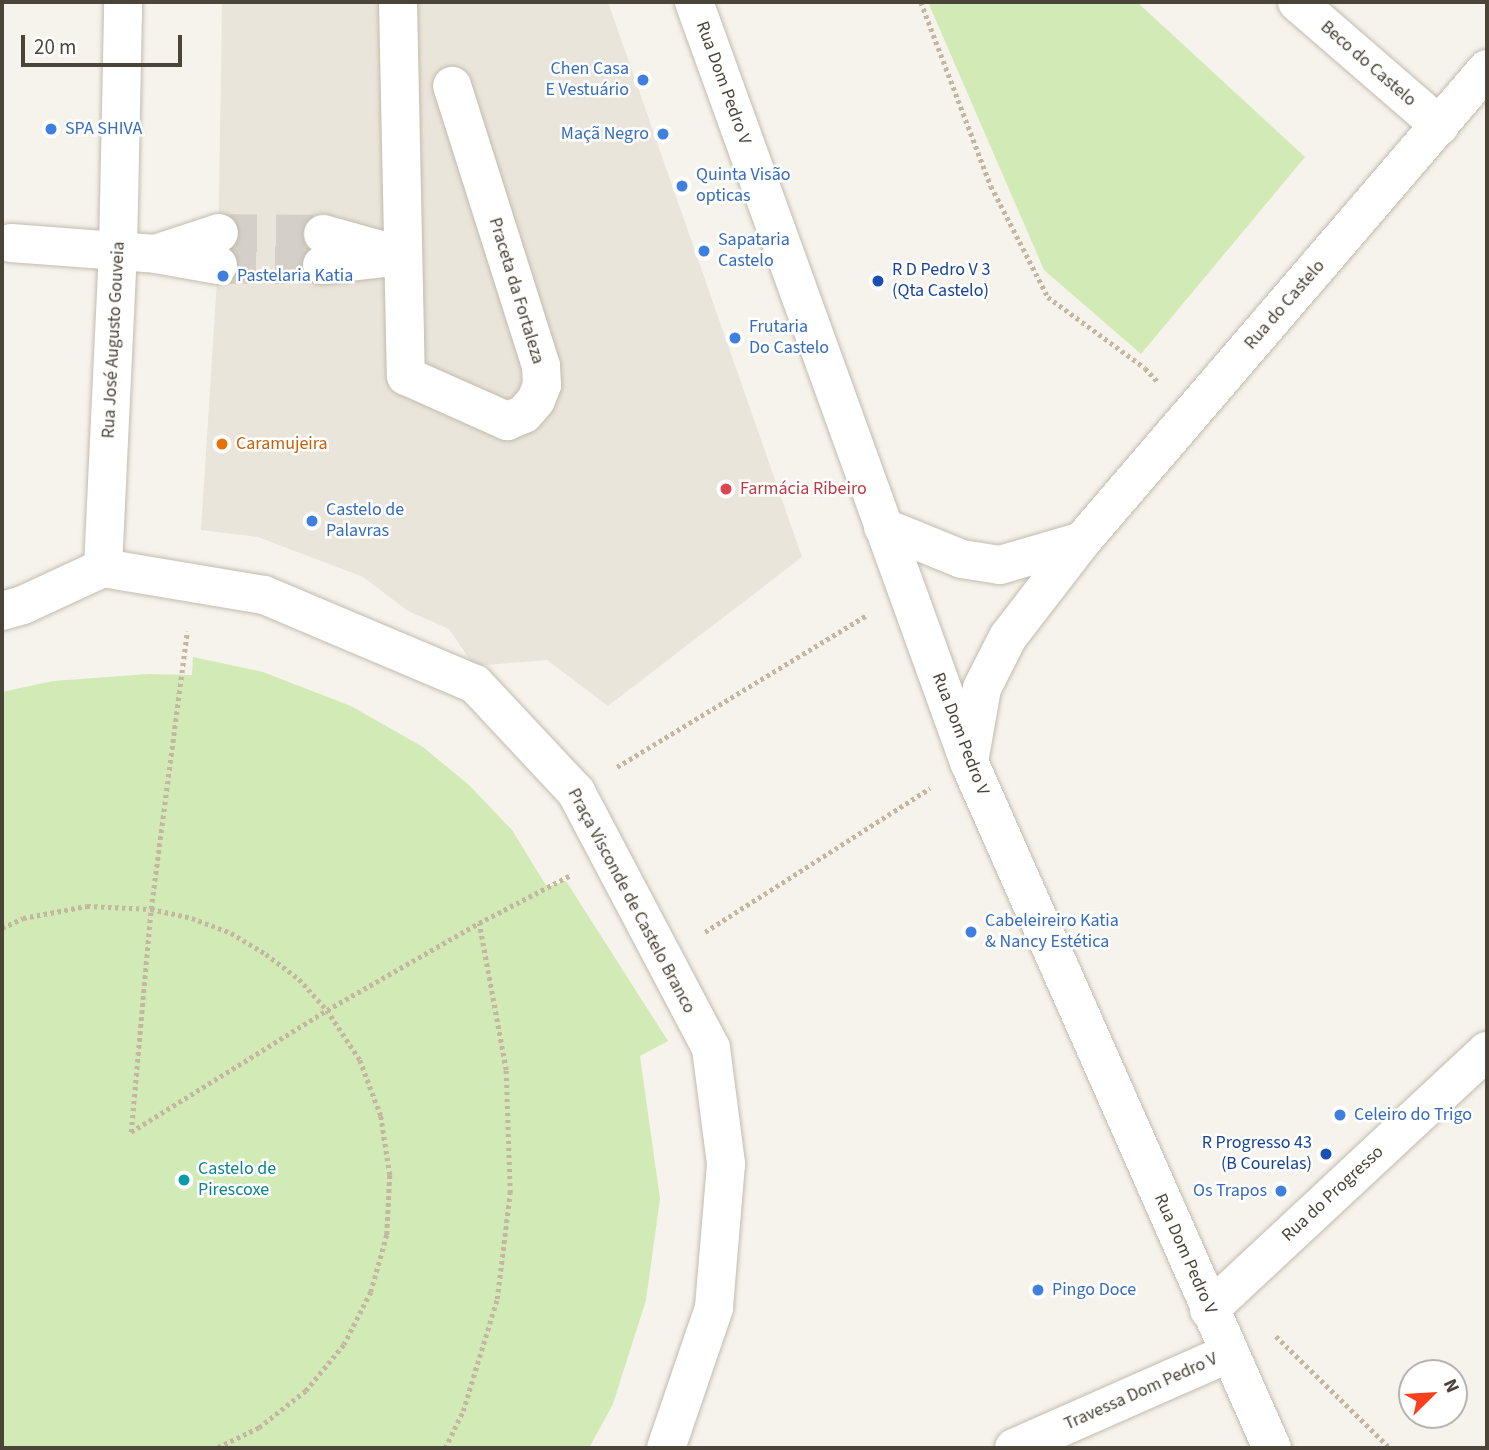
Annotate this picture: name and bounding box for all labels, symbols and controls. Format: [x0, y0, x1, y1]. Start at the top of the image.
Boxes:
street label: Beco do Castelo [1316, 17, 1420, 111]
street label: Rua Dom Pedro V [691, 18, 755, 148]
scale bar [24, 21, 186, 65]
text: 20 m [34, 32, 76, 62]
place label: Chen Casa E Vestuário [545, 59, 629, 102]
marker: Chen Casa E Vestuário [635, 72, 651, 88]
place label: SPA SHIVA [65, 118, 142, 140]
marker: SPA SHIVA [43, 121, 59, 137]
place label: Maçã Negro [561, 123, 649, 145]
marker: Maçã Negro [655, 126, 671, 142]
place label: Quinta Visão opticas [696, 165, 790, 208]
marker: Quinta Visão opticas [674, 178, 690, 194]
street label: Praceta da Fortaleza [483, 215, 549, 367]
place label: Sapataria Castelo [718, 230, 790, 272]
street label: Rua José Augusto Gouveia [98, 241, 130, 439]
marker: Sapataria Castelo [696, 243, 712, 259]
street label: Rua do Castelo [1240, 256, 1330, 354]
place label: R D Pedro V 3 (Qta Castelo) [892, 260, 990, 302]
place label: Pastelaria Katia [237, 265, 353, 287]
marker: Pastelaria Katia [215, 268, 231, 284]
marker: R D Pedro V 3 (Qta Castelo) [870, 273, 886, 289]
place label: Frutaria Do Castelo [749, 317, 829, 360]
marker: Frutaria Do Castelo [727, 330, 743, 346]
place label: Caramujeira [236, 433, 328, 455]
marker: Caramujeira [214, 436, 230, 452]
place label: Farmácia Ribeiro [740, 478, 867, 500]
marker: Farmácia Ribeiro [718, 481, 734, 497]
place label: Castelo de Palavras [326, 500, 404, 542]
marker: Castelo de Palavras [304, 513, 320, 529]
street label: Rua Dom Pedro V [927, 670, 993, 798]
street label: Praça Visconde de Castelo Branco [562, 785, 700, 1017]
place label: Cabeleireiro Katia & Nancy Estética [985, 911, 1119, 954]
marker: Cabeleireiro Katia & Nancy Estética [963, 924, 979, 940]
place label: Celeiro do Trigo [1354, 1104, 1472, 1126]
marker: Celeiro do Trigo [1332, 1107, 1348, 1123]
place label: R Progresso 43 (B Courelas) [1202, 1133, 1312, 1176]
street label: Rua do Progresso [1278, 1141, 1388, 1247]
marker: R Progresso 43 (B Courelas) [1318, 1146, 1334, 1162]
place label: Castelo de Pirescoxe [198, 1159, 276, 1202]
marker: Castelo de Pirescoxe [176, 1172, 192, 1188]
place label: Os Trapos [1193, 1180, 1267, 1202]
marker: Os Trapos [1273, 1183, 1289, 1199]
street label: Rua Dom Pedro V [1149, 1190, 1221, 1318]
place label: Pingo Doce [1052, 1279, 1136, 1301]
marker: Pingo Doce [1030, 1282, 1046, 1298]
street label: Travessa Dom Pedro V [1061, 1348, 1221, 1436]
north arrow [1398, 1359, 1468, 1429]
text: N [1436, 1375, 1466, 1397]

